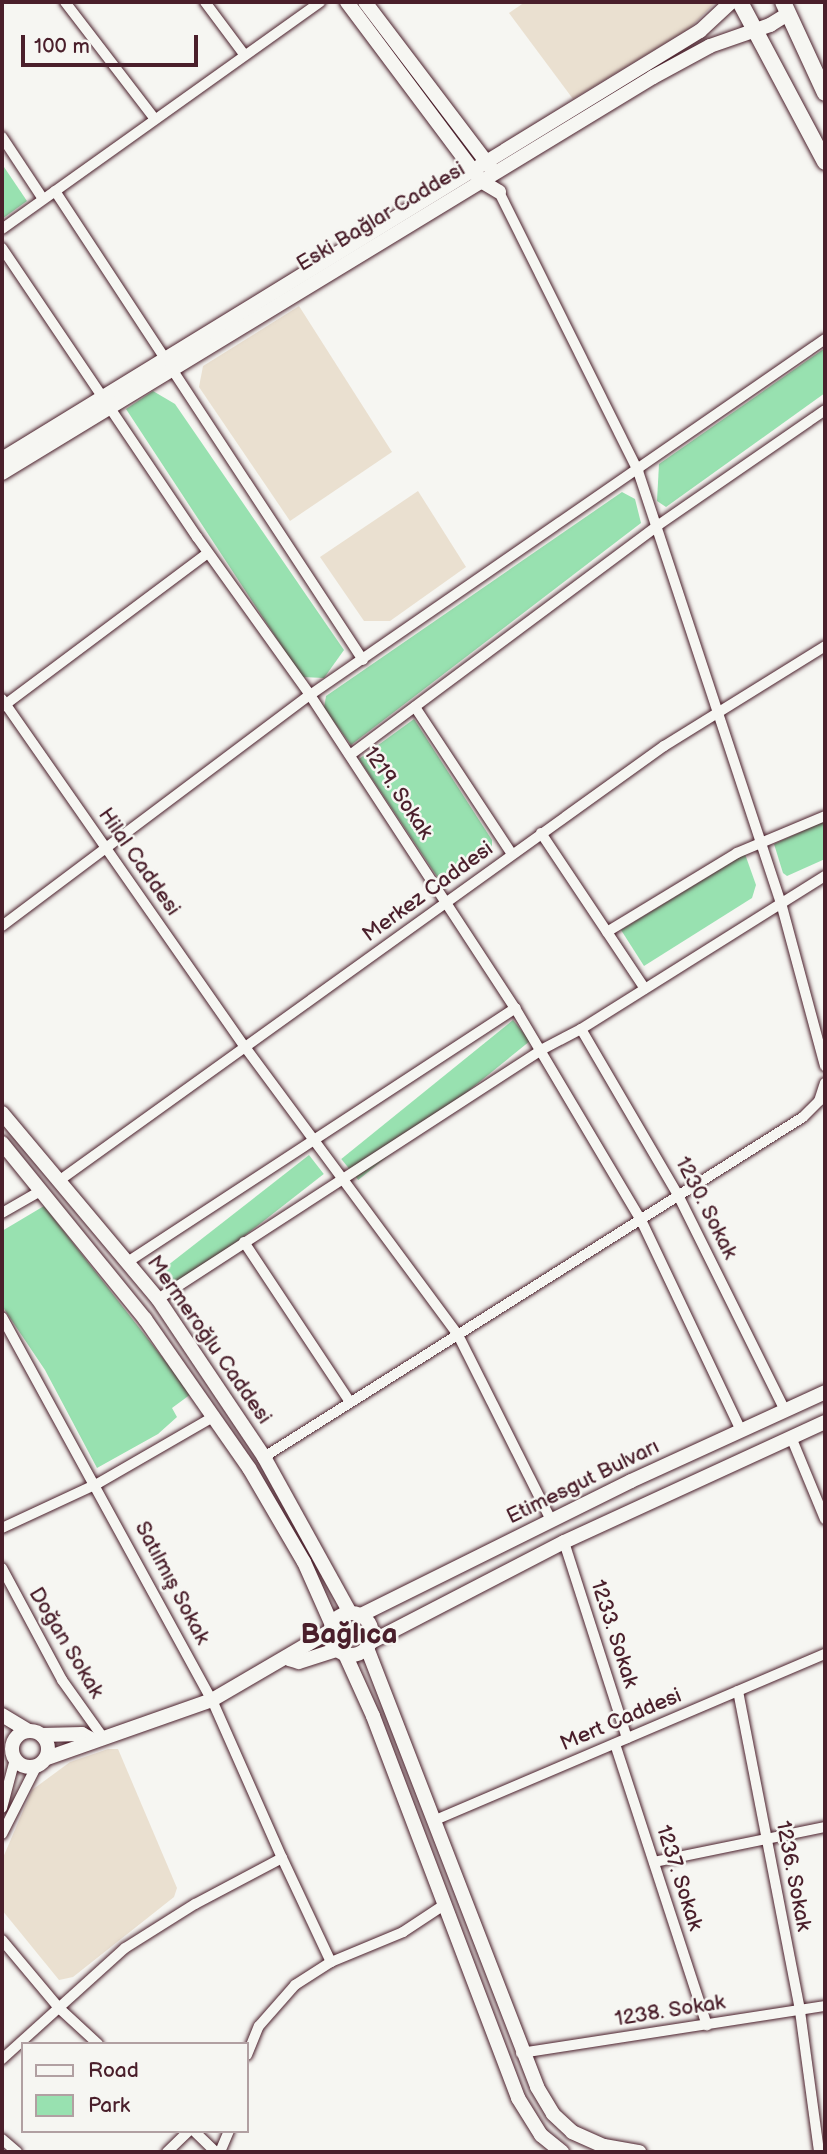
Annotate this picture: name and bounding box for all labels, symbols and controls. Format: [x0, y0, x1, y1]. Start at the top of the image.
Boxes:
scale bar [24, 21, 201, 65]
text: 100 m [34, 34, 90, 59]
street label: Eski Bağlar Caddesi [292, 157, 470, 277]
street label: 1219. Sokak [358, 742, 438, 844]
street label: Hilal Caddesi [93, 803, 185, 921]
street label: Merkez Caddesi [358, 836, 498, 948]
street label: 1230. Sokak [669, 1152, 743, 1264]
street label: Mermeroğlu Caddesi [141, 1251, 277, 1429]
street label: Etimesgut Bulvarı [503, 1434, 663, 1530]
street label: Satılmış Sokak [129, 1517, 215, 1649]
street label: 1233. Sokak [585, 1577, 643, 1691]
street label: Doğan Sokak [23, 1583, 109, 1703]
district label: Bağlıca [300, 1618, 398, 1652]
street label: Mert Caddesi [557, 1683, 685, 1757]
street label: 1236. Sokak [770, 1818, 816, 1934]
street label: 1237. Sokak [650, 1822, 708, 1934]
street label: 1238. Sokak [613, 1990, 727, 2032]
legend [21, 2042, 248, 2133]
text: Road [88, 2058, 139, 2083]
text: Park [88, 2093, 130, 2118]

